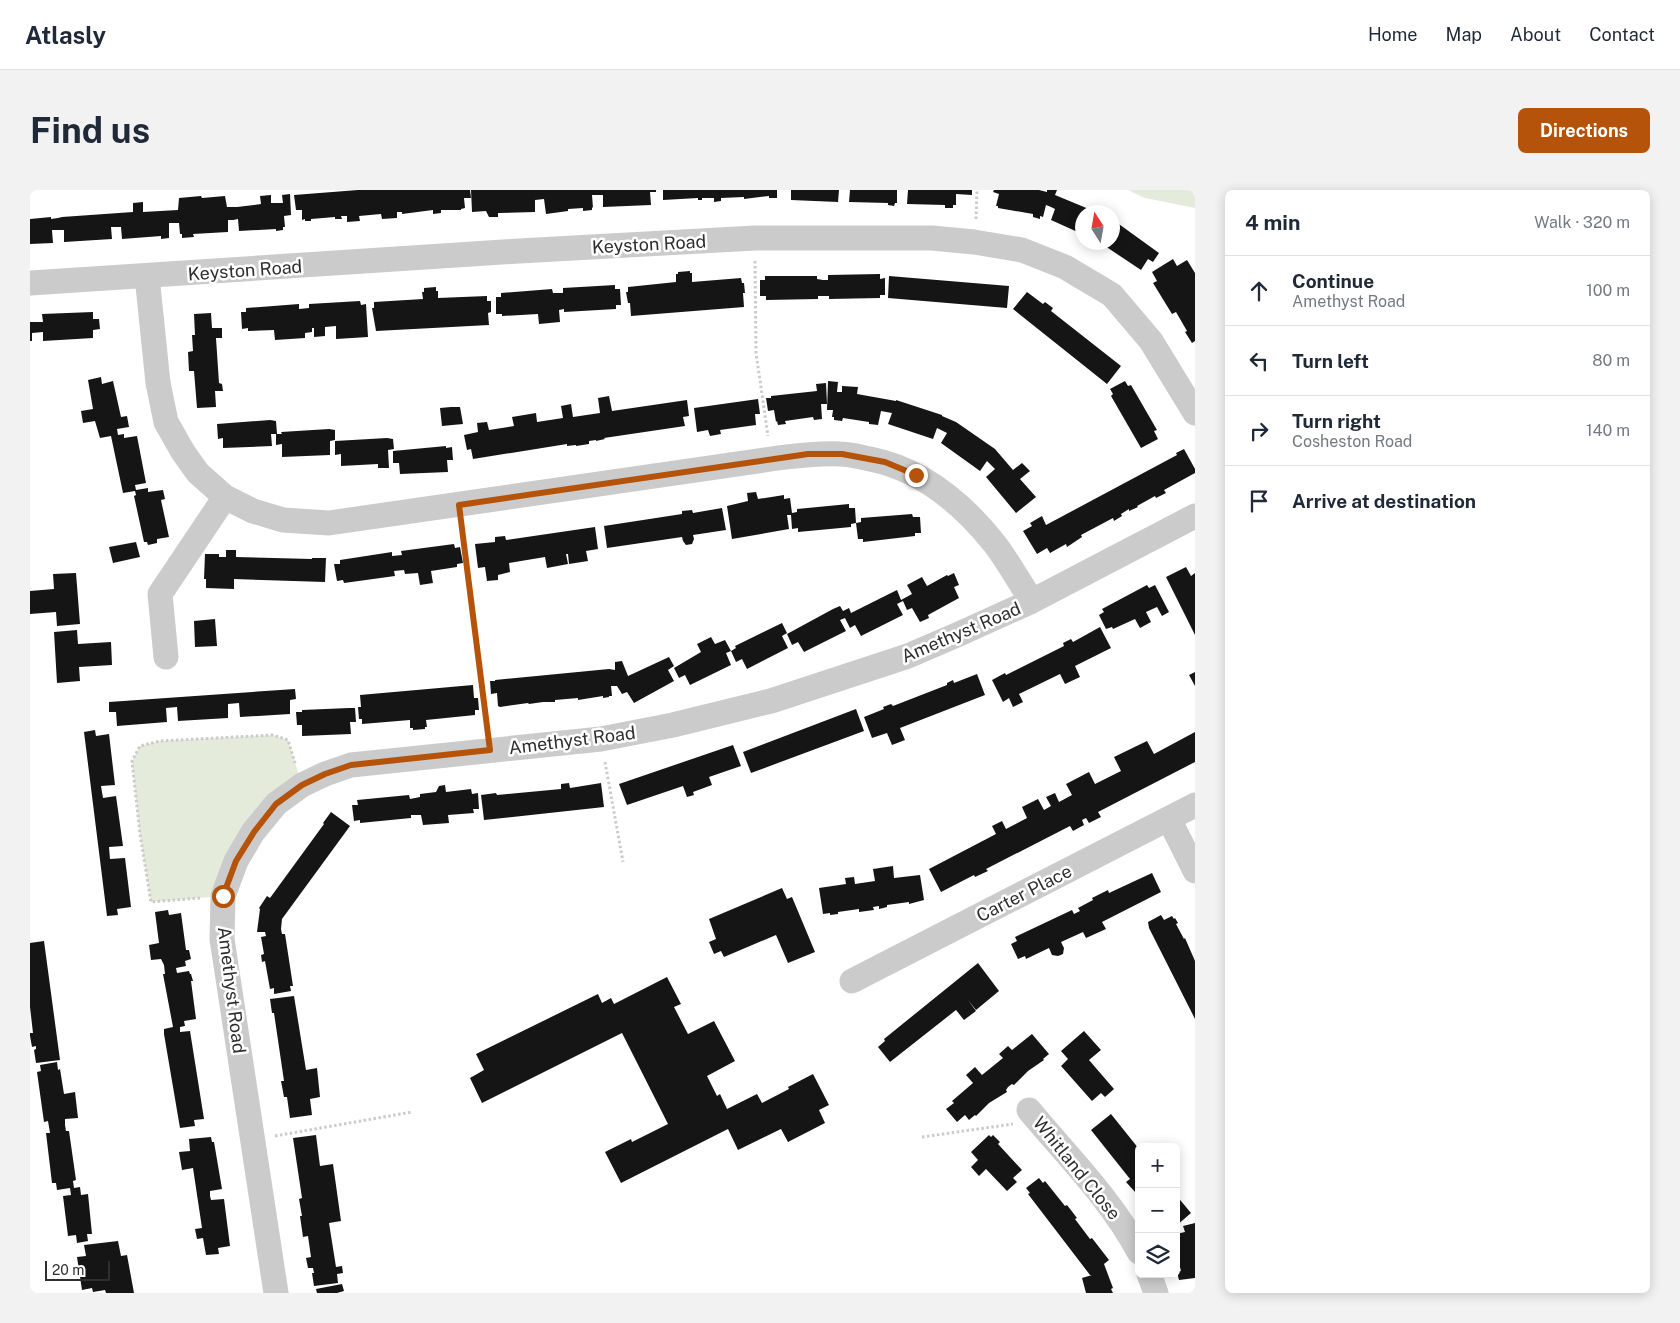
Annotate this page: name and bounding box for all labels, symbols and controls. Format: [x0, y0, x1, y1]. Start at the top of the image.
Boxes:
text: Atlasly [25, 21, 106, 49]
text: Home [1368, 24, 1418, 45]
text: Map [1446, 24, 1482, 45]
text: About [1510, 24, 1561, 45]
text: Contact [1589, 24, 1655, 45]
button: Directions [1518, 108, 1650, 153]
text: Find us [30, 110, 150, 151]
north arrow [1075, 205, 1120, 250]
text: 4 min [1245, 210, 1300, 235]
text: Walk · 320 m [1534, 213, 1630, 232]
street label: Keyston Road [591, 231, 707, 257]
street label: Keyston Road [187, 256, 303, 284]
text: Continue [1292, 270, 1374, 292]
icon: ahead [1245, 277, 1273, 305]
text: 100 m [1586, 281, 1630, 300]
text: Amethyst Road [1292, 292, 1405, 311]
icon: left [1245, 347, 1273, 375]
text: Turn left [1292, 350, 1369, 372]
text: 80 m [1592, 351, 1630, 370]
text: Turn right [1292, 410, 1381, 432]
icon: right [1245, 417, 1273, 445]
text: 140 m [1586, 421, 1630, 440]
text: Cosheston Road [1292, 432, 1412, 451]
route end [905, 464, 928, 487]
icon: arrive [1245, 487, 1273, 515]
text: Arrive at destination [1292, 490, 1476, 512]
street label: Amethyst Road [898, 597, 1024, 667]
street label: Amethyst Road [507, 722, 637, 758]
street label: Carter Place [973, 860, 1075, 926]
route start [212, 885, 235, 908]
street label: Amethyst Road [214, 925, 250, 1055]
street label: Whitland Close [1029, 1112, 1125, 1224]
map controls [1135, 1143, 1180, 1278]
button: + [1135, 1143, 1180, 1188]
button: − [1135, 1188, 1180, 1233]
button: layers [1135, 1233, 1180, 1278]
scale bar [45, 1258, 110, 1281]
text: 20 m [52, 1262, 84, 1278]

